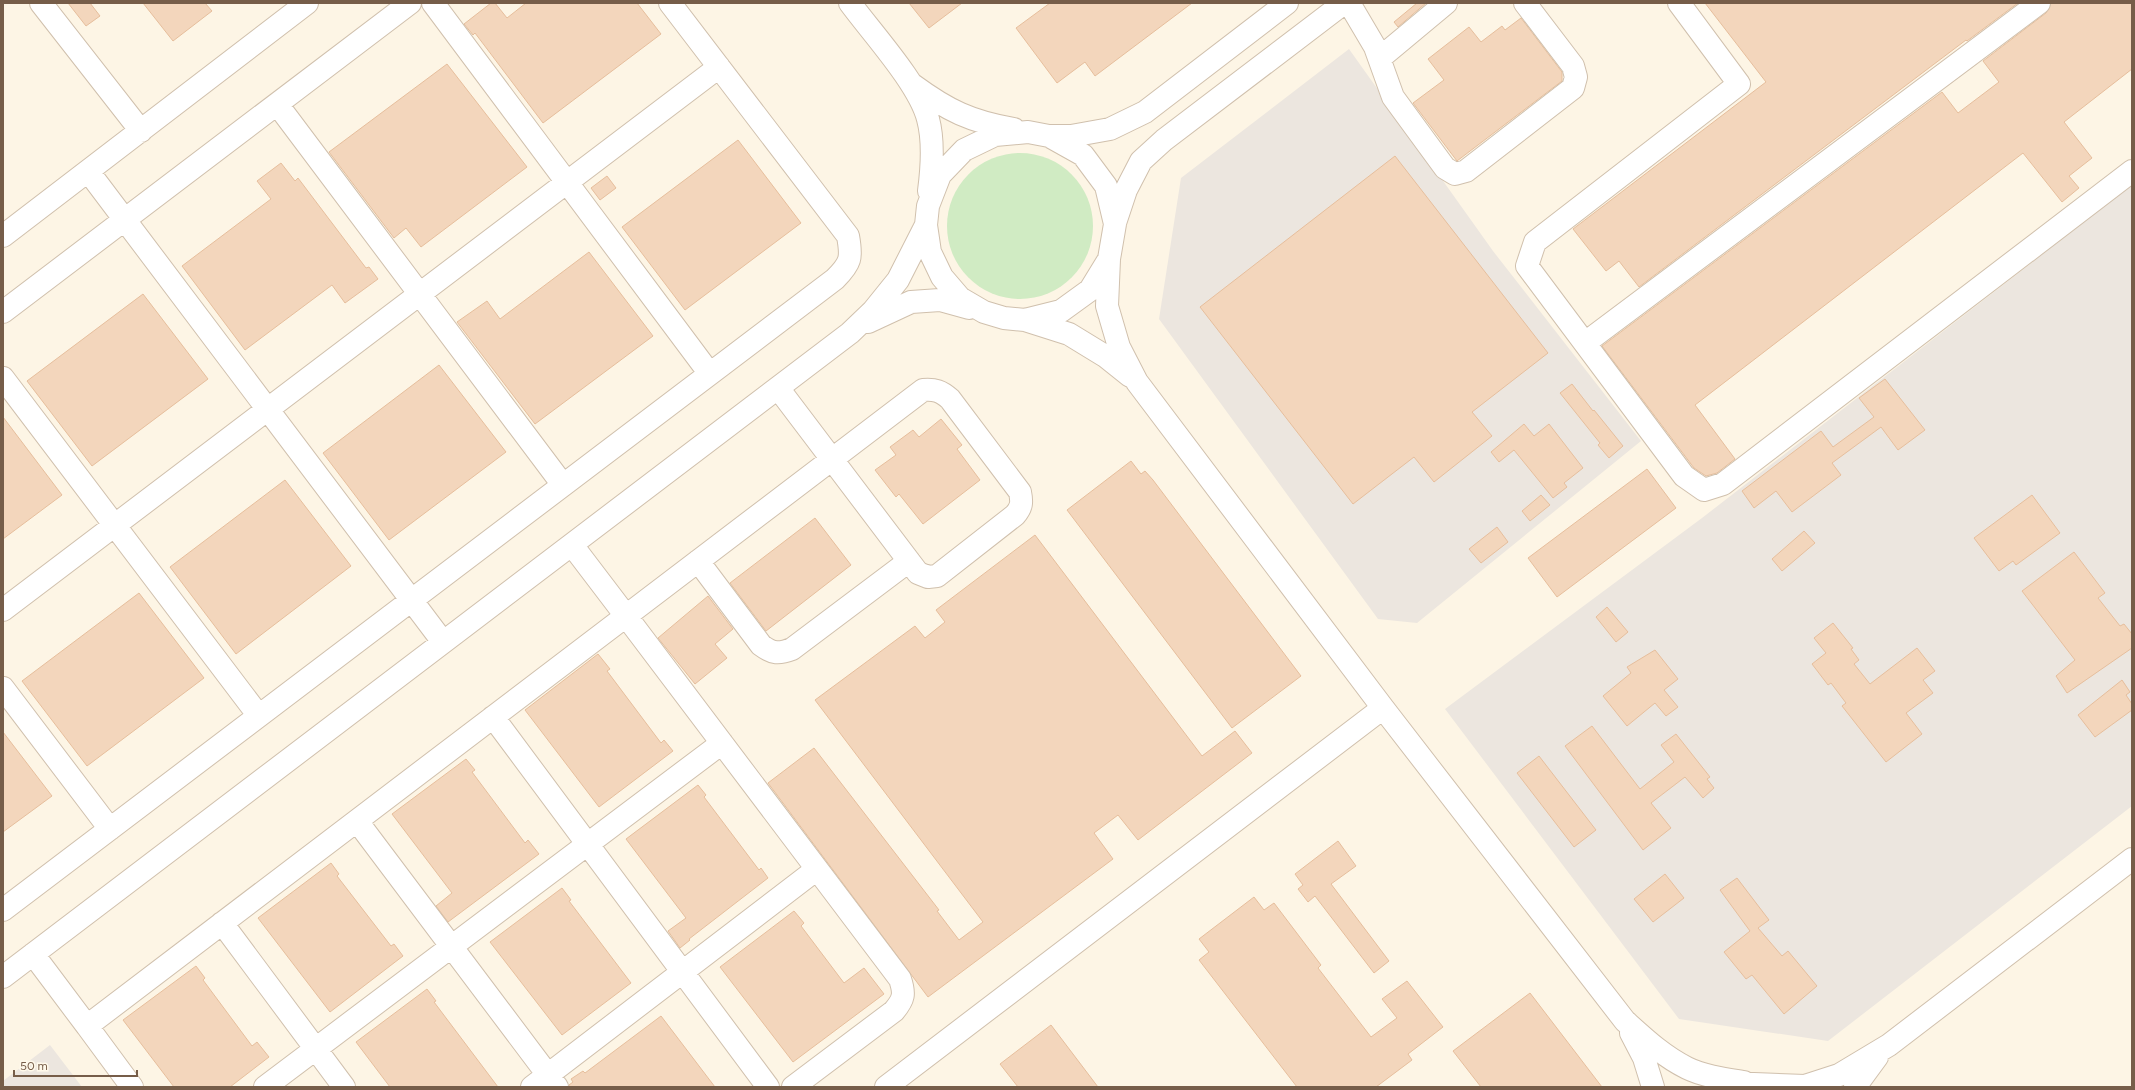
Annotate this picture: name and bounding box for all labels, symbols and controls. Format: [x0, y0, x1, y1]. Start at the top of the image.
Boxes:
scale bar [14, 1052, 137, 1078]
text: 50 m [20, 1059, 48, 1073]

